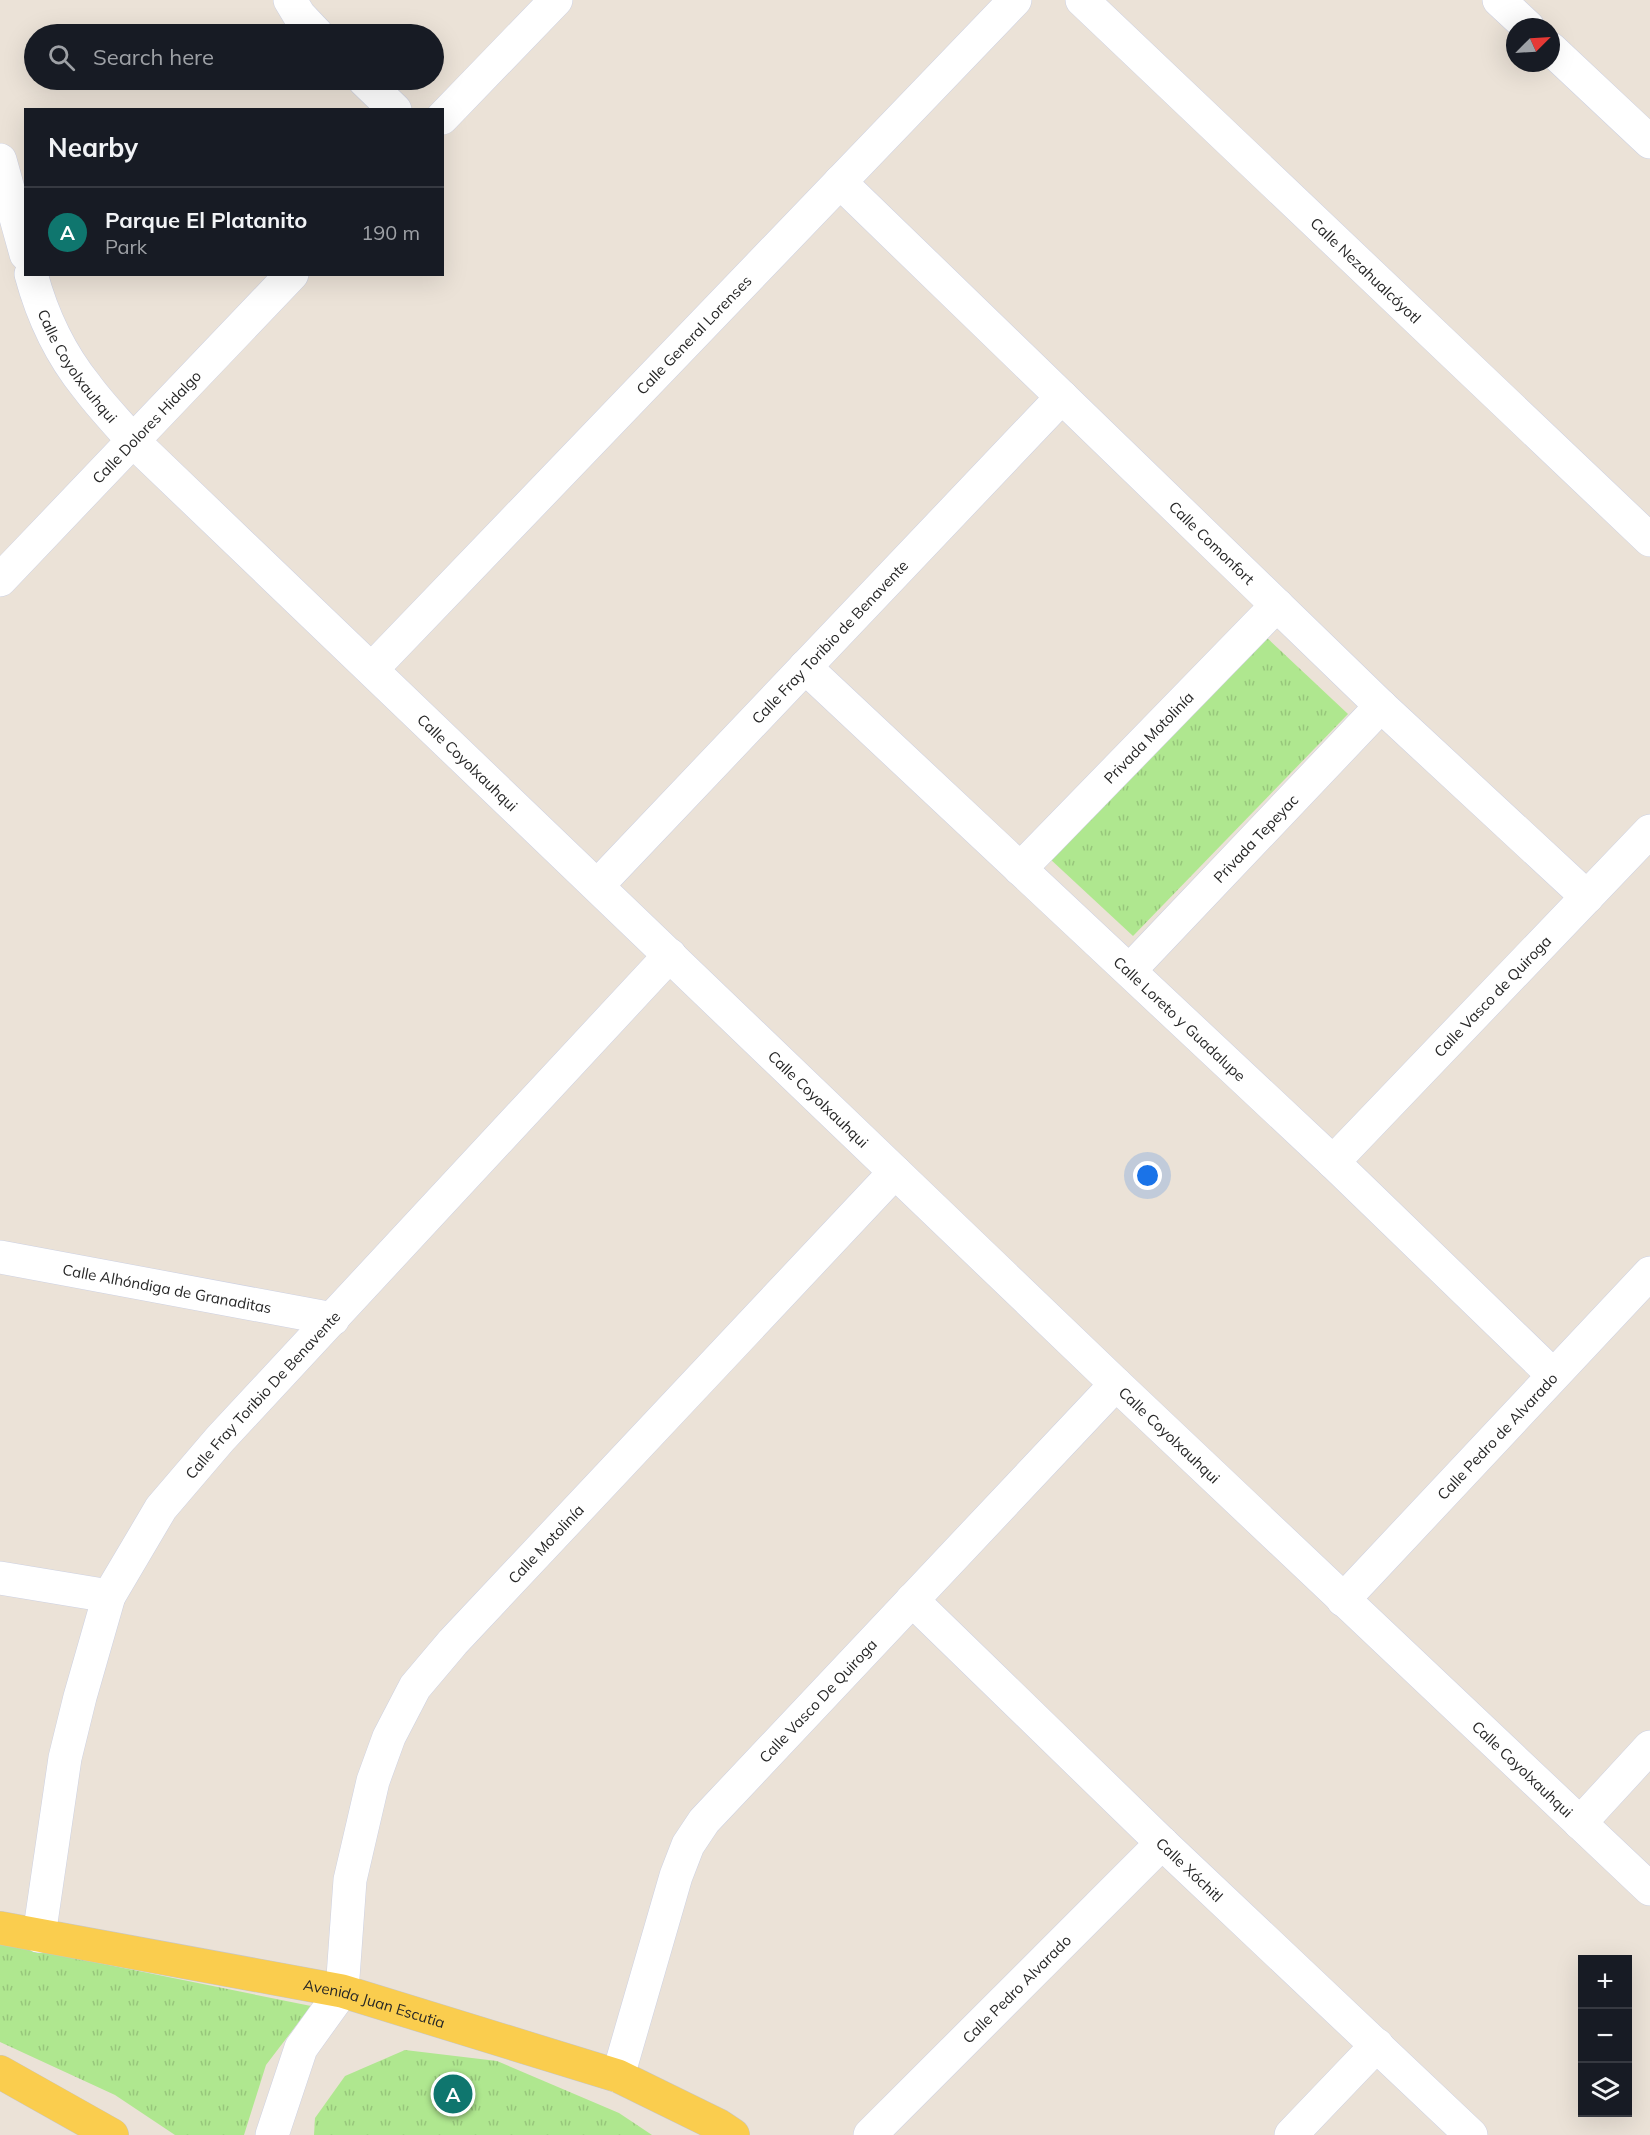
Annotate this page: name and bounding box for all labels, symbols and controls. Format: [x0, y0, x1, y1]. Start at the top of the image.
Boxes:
north arrow [1506, 18, 1560, 72]
search box [24, 24, 444, 90]
icon: search [45, 41, 78, 74]
text: Search here [93, 43, 214, 71]
text: Nearby [48, 131, 138, 164]
text: Parque El Platanito [105, 206, 307, 234]
street label: Calle Nezahualcóyotl [1307, 213, 1425, 327]
text: A [60, 220, 75, 245]
text: 190 m [361, 220, 420, 245]
text: Park [105, 234, 147, 259]
street label: Calle General Lorenses [632, 271, 755, 398]
street label: Calle Coyolxauhqui [34, 306, 122, 426]
street label: Calle Dolores Hidalgo [88, 366, 205, 487]
street label: Calle Comonfort [1165, 497, 1259, 588]
street label: Calle Fray Toribio de Benavente [747, 556, 912, 727]
street label: Privada Motolinía [1099, 687, 1197, 787]
street label: Calle Coyolxauhqui [414, 710, 522, 815]
street label: Privada Tepeyac [1209, 790, 1302, 886]
street label: Calle Vasco de Quiroga [1430, 931, 1555, 1061]
street label: Calle Loreto y Guadalupe [1110, 952, 1250, 1085]
street label: Calle Coyolxauhqui [764, 1046, 873, 1151]
your location [1133, 1161, 1162, 1190]
street label: Calle Alhóndiga de Granaditas [61, 1259, 273, 1317]
street label: Calle Fray Toribio De Benavente [181, 1307, 344, 1483]
street label: Calle Pedro de Alvarado [1433, 1368, 1561, 1503]
street label: Calle Coyolxauhqui [1115, 1382, 1224, 1487]
street label: Calle Motolinía [504, 1500, 587, 1587]
street label: Calle Vasco De Quiroga [755, 1635, 881, 1766]
street label: Calle Coyolxauhqui [1468, 1716, 1577, 1821]
street label: Calle Xóchitl [1152, 1833, 1227, 1906]
street label: Calle Pedro Alvarado [958, 1930, 1075, 2047]
map controls [1578, 1955, 1632, 2117]
button: + [1578, 1955, 1632, 2009]
street label: Avenida Juan Escutia [302, 1975, 448, 2032]
button: − [1578, 2009, 1632, 2063]
button: layers [1578, 2063, 1632, 2117]
pin: A [434, 2072, 472, 2116]

